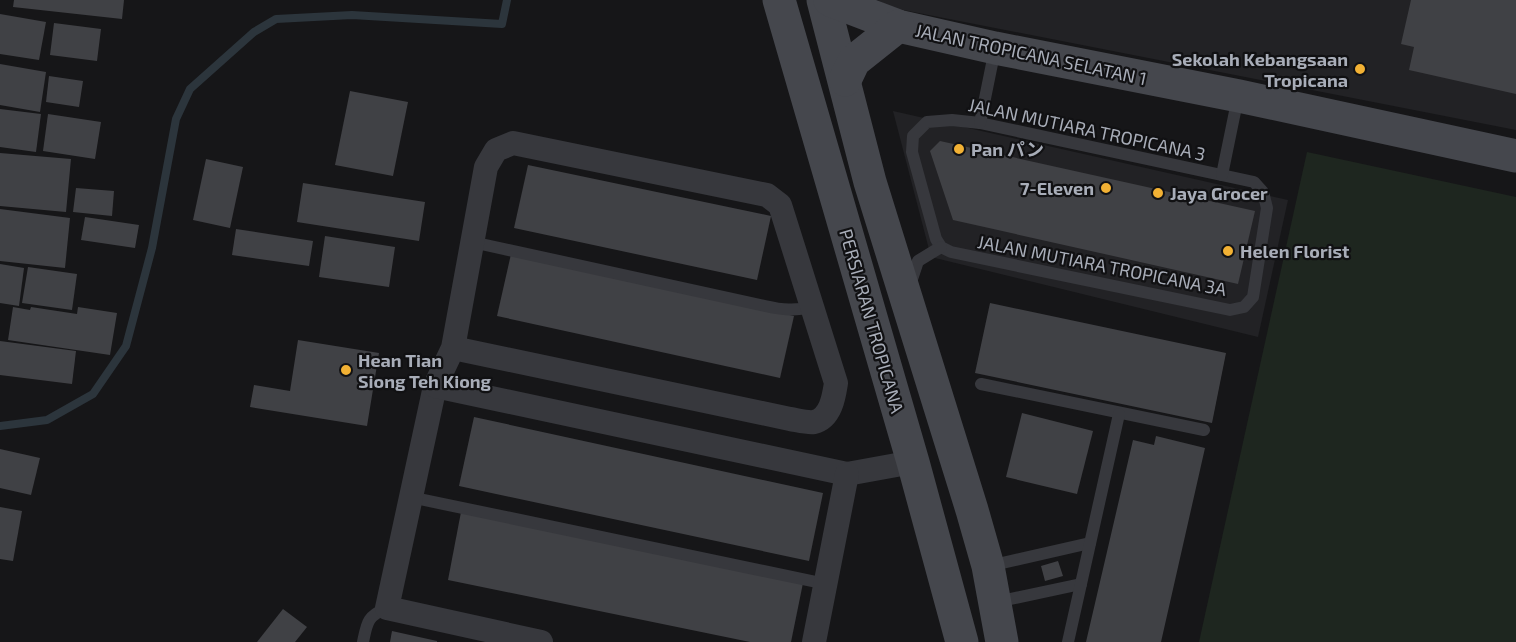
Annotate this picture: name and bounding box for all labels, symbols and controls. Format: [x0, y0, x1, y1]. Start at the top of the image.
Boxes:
street label: JALAN TROPICANA SELATAN 1 [913, 19, 1149, 89]
place label: Sekolah Kebangsaan Tropicana [1172, 48, 1348, 91]
marker: Sekolah Kebangsaan Tropicana [1353, 62, 1367, 76]
street label: JALAN MUTIARA TROPICANA 3 [966, 93, 1208, 165]
place label: Pan パン [971, 138, 1044, 160]
marker: Pan パン [952, 142, 966, 156]
place label: 7-Eleven [1020, 177, 1094, 199]
marker: 7-Eleven [1099, 181, 1113, 195]
place label: Jaya Grocer [1170, 182, 1268, 204]
marker: Jaya Grocer [1151, 186, 1165, 200]
street label: PERSIARAN TROPICANA [835, 226, 909, 416]
street label: JALAN MUTIARA TROPICANA 3A [976, 230, 1229, 300]
place label: Helen Florist [1240, 240, 1350, 262]
marker: Helen Florist [1221, 244, 1235, 258]
place label: Hean Tian Siong Teh Kiong [358, 349, 492, 392]
marker: Hean Tian Siong Teh Kiong [339, 363, 353, 377]

